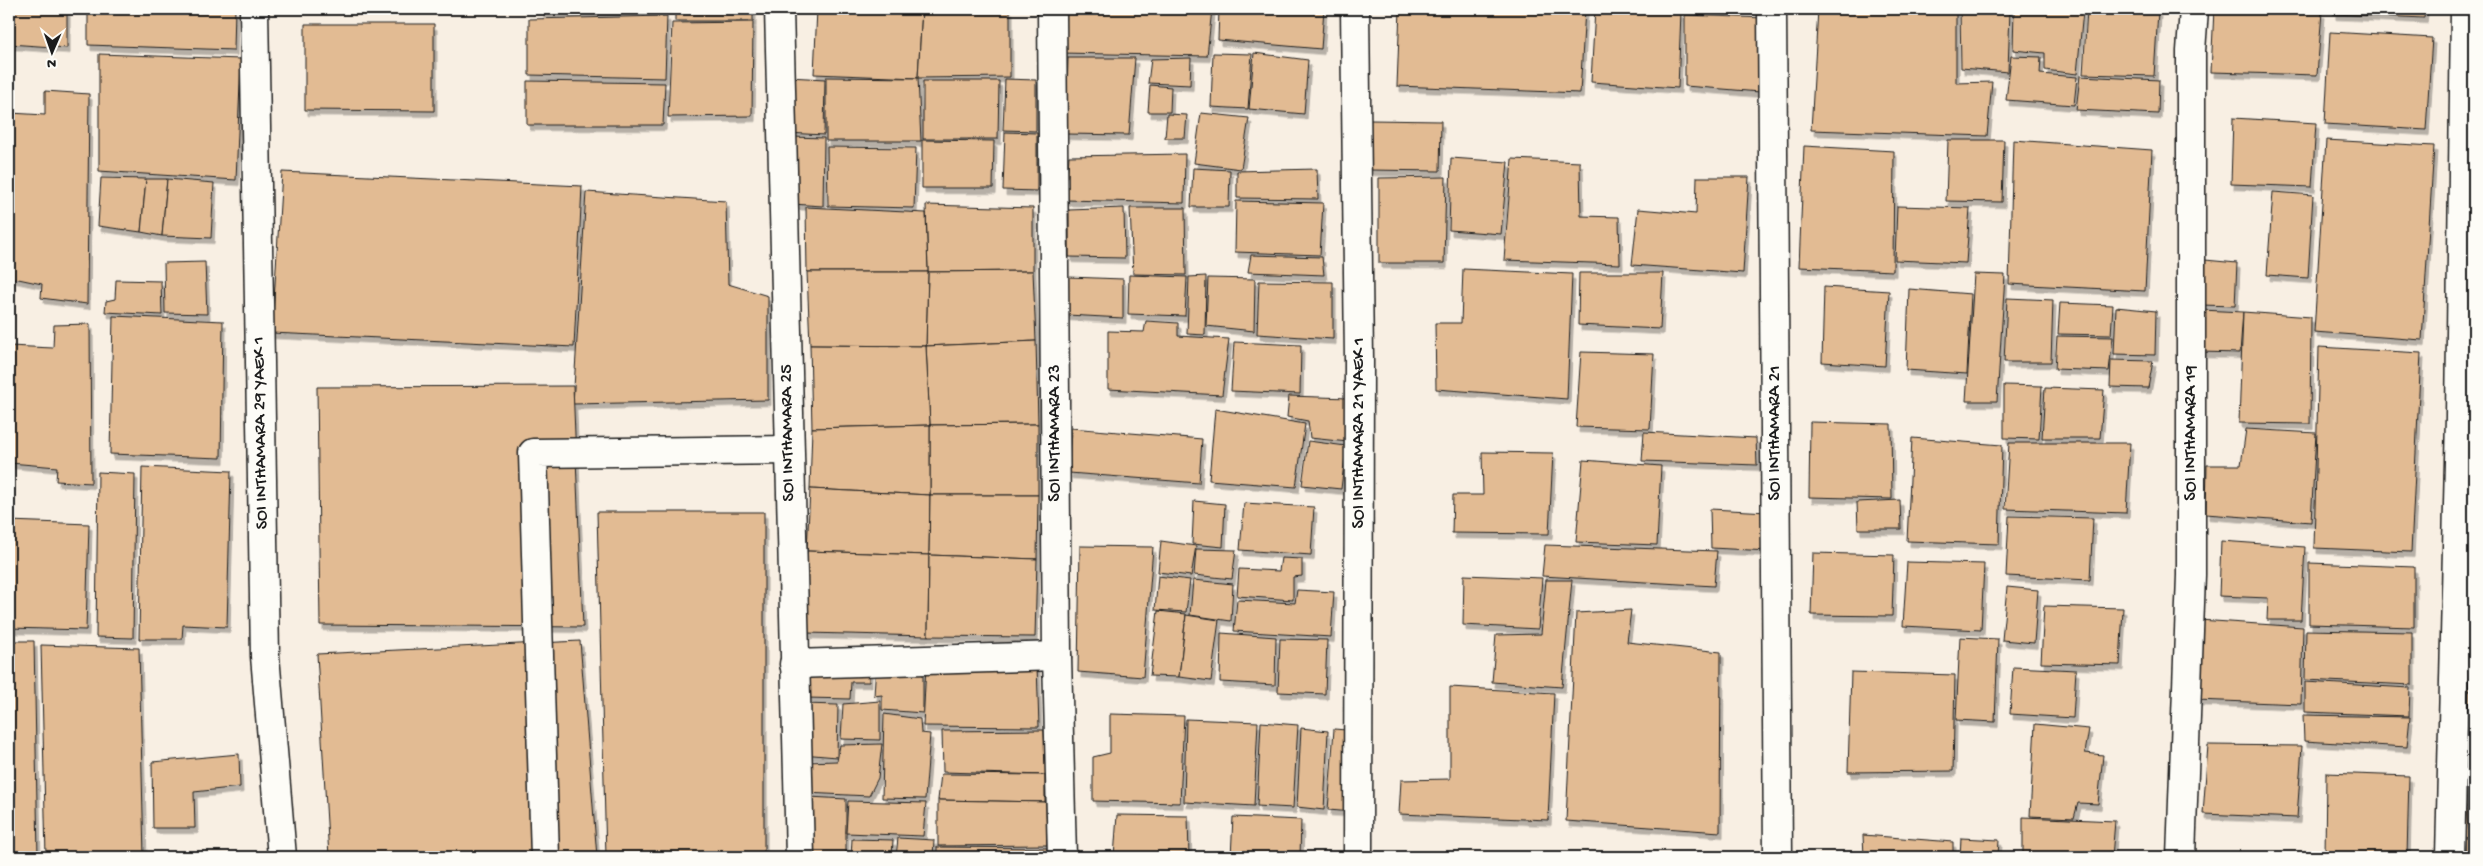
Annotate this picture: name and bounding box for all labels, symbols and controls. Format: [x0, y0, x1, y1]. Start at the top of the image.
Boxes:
north arrow [28, 28, 78, 78]
text: N [47, 54, 56, 71]
street label: SOI INTHAMARA 29 YAEK 1 [249, 336, 273, 530]
street label: SOI INTHAMARA 21 YAEK 1 [1349, 337, 1370, 529]
street label: SOI INTHAMARA 25 [776, 364, 800, 502]
street label: SOI INTHAMARA 23 [1045, 364, 1066, 502]
street label: SOI INTHAMARA 21 [1765, 365, 1786, 501]
street label: SOI INTHAMARA 19 [2181, 365, 2202, 501]

